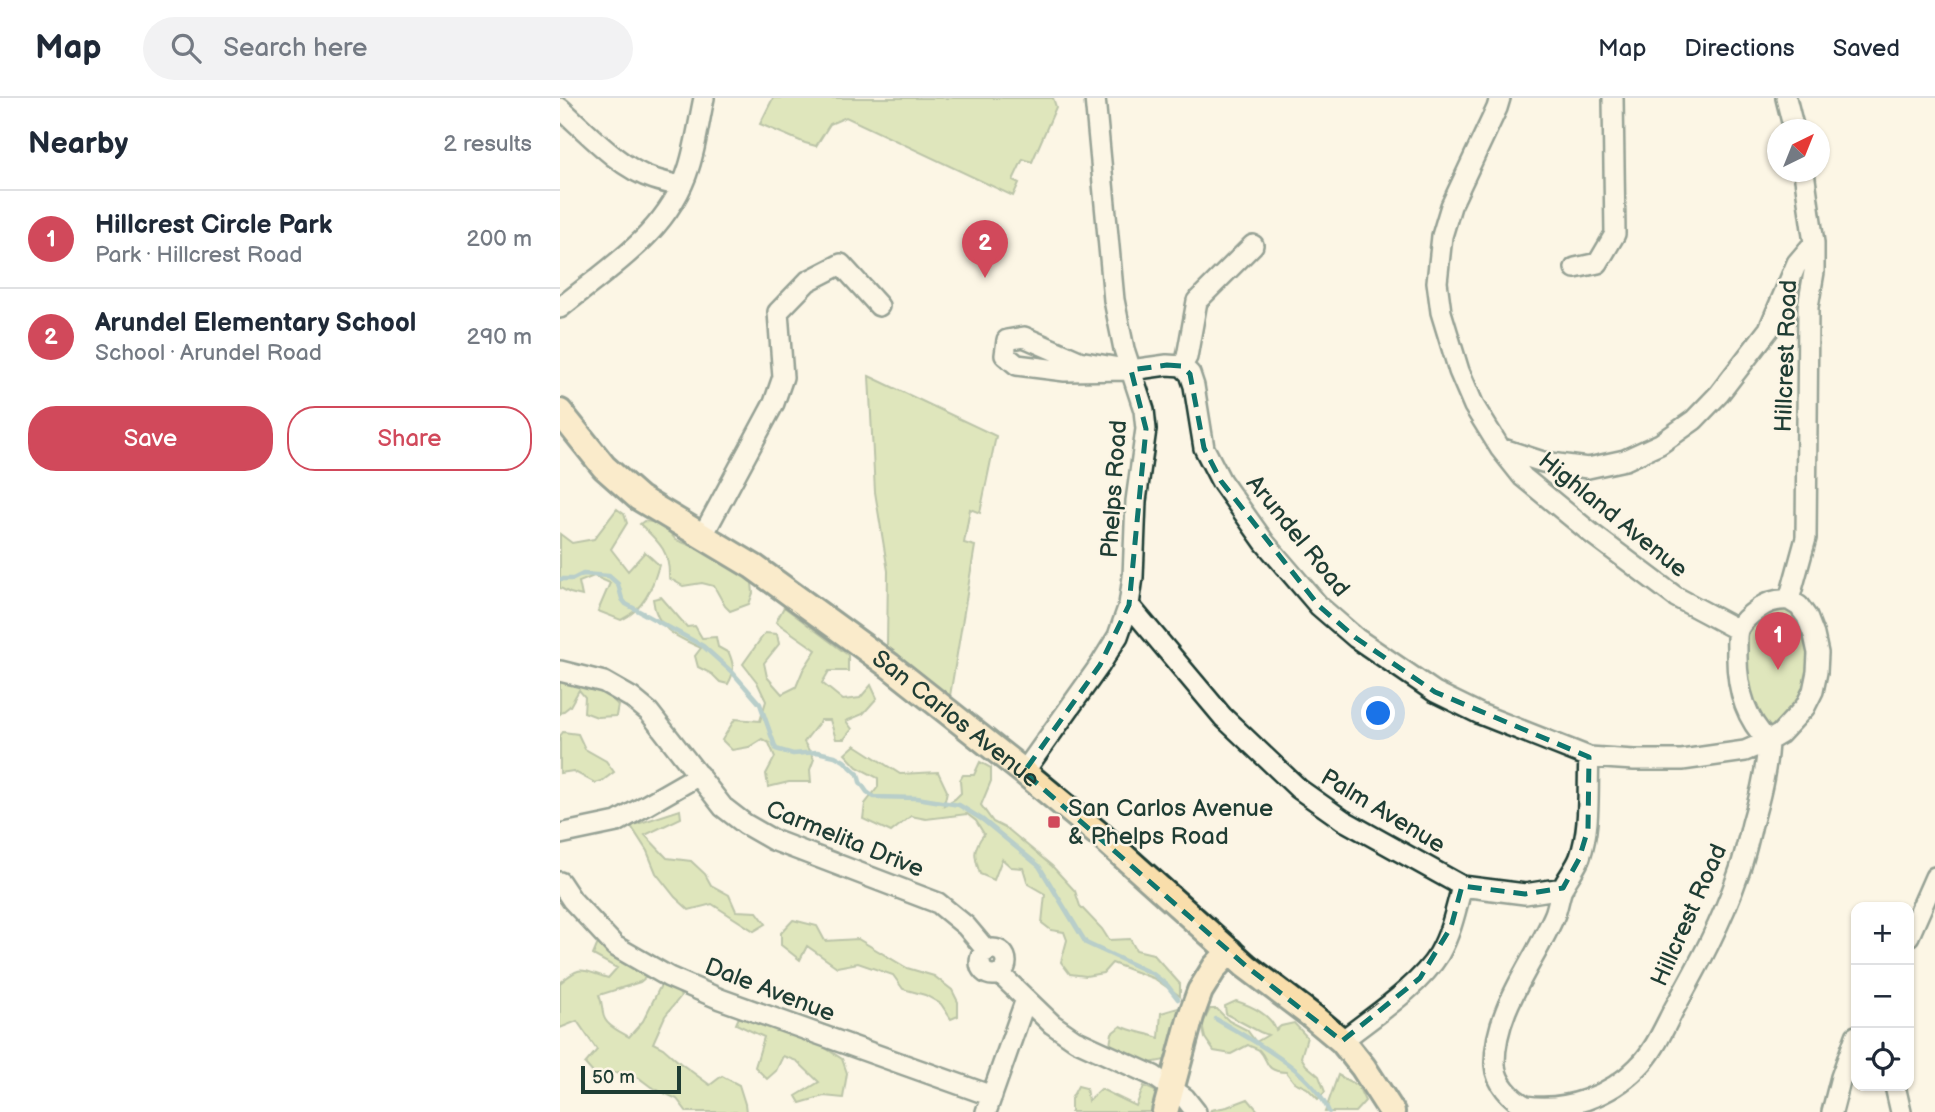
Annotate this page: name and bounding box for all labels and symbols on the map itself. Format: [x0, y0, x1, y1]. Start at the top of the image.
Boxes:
north arrow [1767, 119, 1830, 182]
pin: 2 [962, 220, 1008, 278]
street label: Hillcrest Road [1769, 279, 1803, 433]
street label: Phelps Road [1095, 419, 1133, 559]
street label: Highland Avenue [1533, 446, 1693, 584]
street label: Arundel Road [1240, 469, 1356, 603]
pin: 1 [1755, 612, 1801, 670]
street label: San Carlos Avenue [867, 644, 1046, 794]
your location [1361, 696, 1395, 730]
street label: Palm Avenue [1316, 763, 1450, 859]
street label: Carmelita Drive [762, 794, 928, 884]
place label: San Carlos Avenue & Phelps Road [1068, 794, 1273, 851]
marker: San Carlos Avenue & Phelps Road [1046, 814, 1062, 830]
street label: Hillcrest Road [1645, 839, 1733, 991]
street label: Dale Avenue [701, 952, 839, 1028]
scale bar [581, 1063, 681, 1095]

